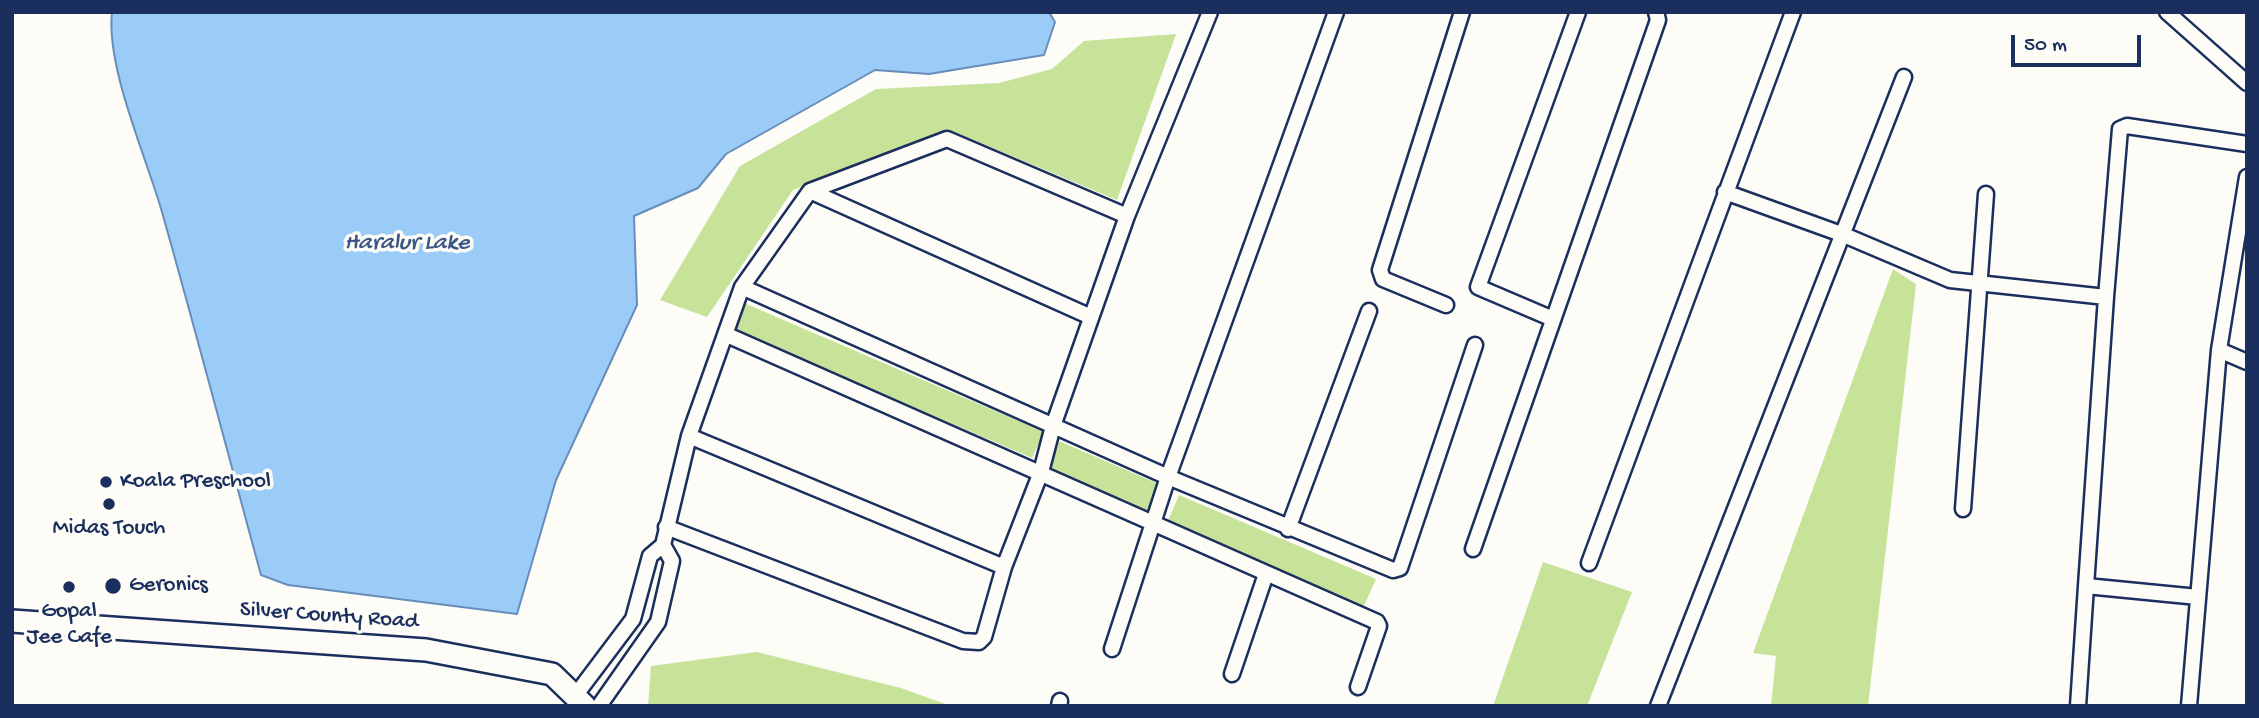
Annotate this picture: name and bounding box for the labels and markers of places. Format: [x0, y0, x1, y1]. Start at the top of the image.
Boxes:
place label: Koala Preschool [120, 468, 271, 496]
marker: Koala Preschool [98, 474, 114, 490]
marker: Midas Touch [101, 496, 117, 512]
place label: Midas Touch [53, 515, 165, 543]
place label: Geronics [129, 572, 208, 600]
marker: Geronics [103, 576, 123, 596]
marker: Gopal Jee Cafe [61, 579, 77, 595]
place label: Gopal Jee Cafe [26, 598, 112, 652]

